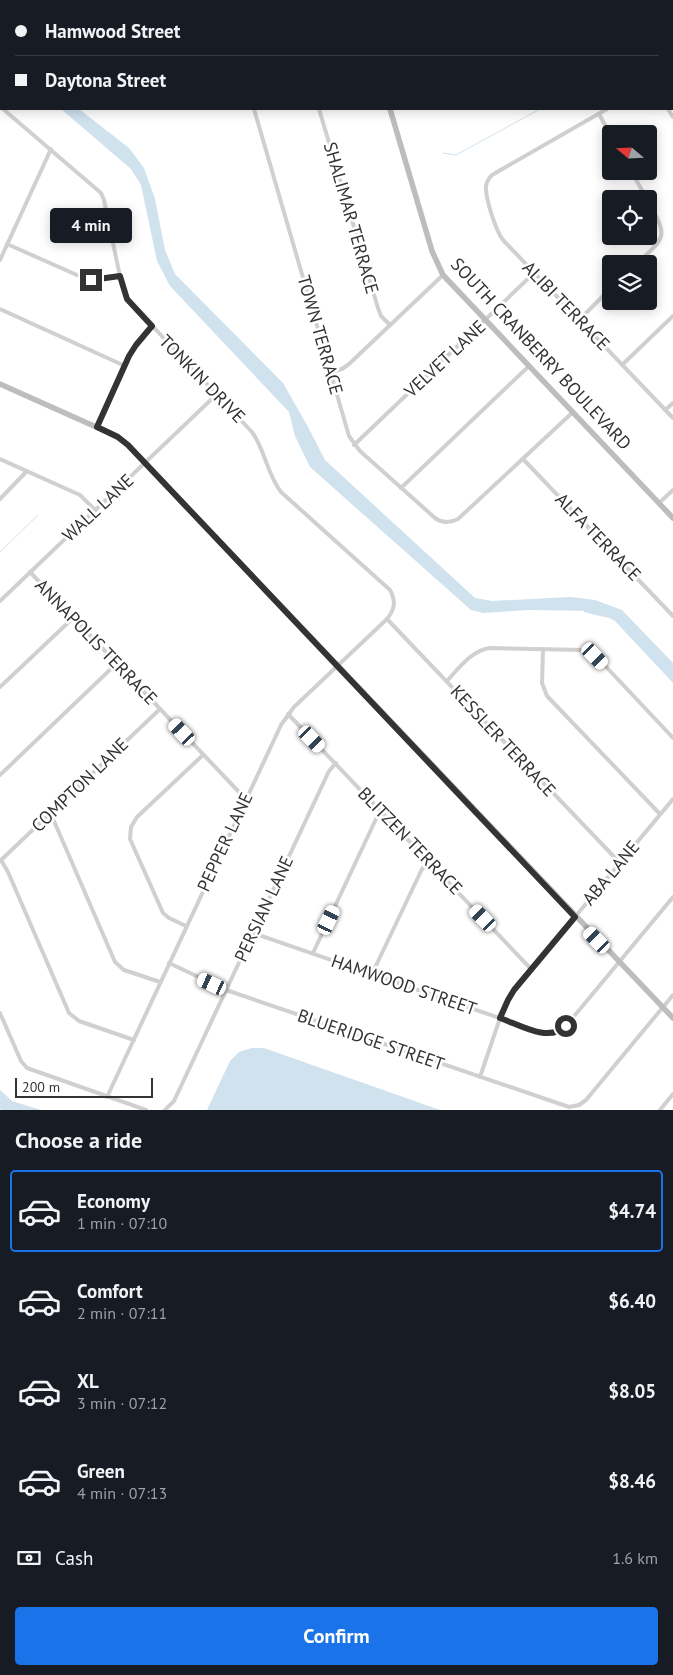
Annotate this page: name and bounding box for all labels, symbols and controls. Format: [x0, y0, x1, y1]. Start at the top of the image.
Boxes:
text: Hamwood Street [45, 19, 180, 43]
text: Daytona Street [45, 68, 166, 92]
north arrow [602, 125, 658, 180]
map controls [602, 125, 657, 310]
street label: SHALIMAR TERRACE [319, 139, 384, 297]
button: locate [602, 190, 657, 245]
callout: 4 min [50, 208, 132, 242]
text: 4 min [71, 215, 111, 235]
street label: SOUTH CRANBERRY BOULEVARD [446, 253, 637, 455]
button: layers [602, 255, 657, 310]
street label: ALIBI TERRACE [518, 256, 615, 355]
route end [80, 269, 102, 291]
street label: TOWN TERRACE [292, 273, 348, 397]
street label: VELVET LANE [398, 315, 490, 403]
street label: TONKIN DRIVE [154, 330, 250, 428]
street label: WALL LANE [57, 469, 138, 547]
street label: ALFA TERRACE [551, 488, 646, 586]
street label: ANNAPOLIS TERRACE [30, 574, 162, 709]
car [579, 640, 610, 672]
street label: KESSLER TERRACE [446, 680, 561, 801]
car [166, 716, 197, 748]
car [296, 723, 327, 755]
street label: COMPTON LANE [26, 733, 133, 837]
street label: BLITZEN TERRACE [353, 782, 468, 899]
street label: PEPPER LANE [192, 789, 258, 895]
street label: ABA LANE [577, 836, 644, 910]
street label: PERSIAN LANE [229, 852, 298, 965]
car [467, 902, 498, 934]
car [315, 903, 342, 937]
car [581, 924, 612, 956]
street label: HAMWOOD STREET [328, 949, 480, 1020]
car [195, 971, 228, 997]
street label: BLUERIDGE STREET [295, 1004, 448, 1075]
route start [555, 1015, 577, 1037]
scale bar [15, 1075, 152, 1098]
text: 200 m [22, 1078, 60, 1096]
text: Choose a ride [15, 1126, 142, 1154]
icon: car [17, 1189, 62, 1234]
text: Economy [77, 1189, 150, 1213]
text: $4.74 [608, 1199, 656, 1223]
text: 1 min · 07:10 [77, 1213, 167, 1233]
icon: car [17, 1279, 62, 1324]
text: Comfort [77, 1279, 143, 1303]
text: $6.40 [608, 1289, 656, 1313]
text: 2 min · 07:11 [77, 1303, 167, 1323]
icon: car [17, 1369, 62, 1414]
text: XL [77, 1369, 99, 1393]
text: $8.05 [608, 1379, 656, 1403]
text: 3 min · 07:12 [77, 1393, 167, 1413]
icon: car [17, 1459, 62, 1504]
text: Green [77, 1459, 125, 1483]
text: $8.46 [608, 1469, 656, 1493]
text: 4 min · 07:13 [77, 1483, 167, 1503]
icon: cash [15, 1544, 43, 1572]
text: Cash [55, 1546, 93, 1570]
text: 1.6 km [612, 1548, 658, 1568]
button: Confirm [15, 1607, 658, 1665]

